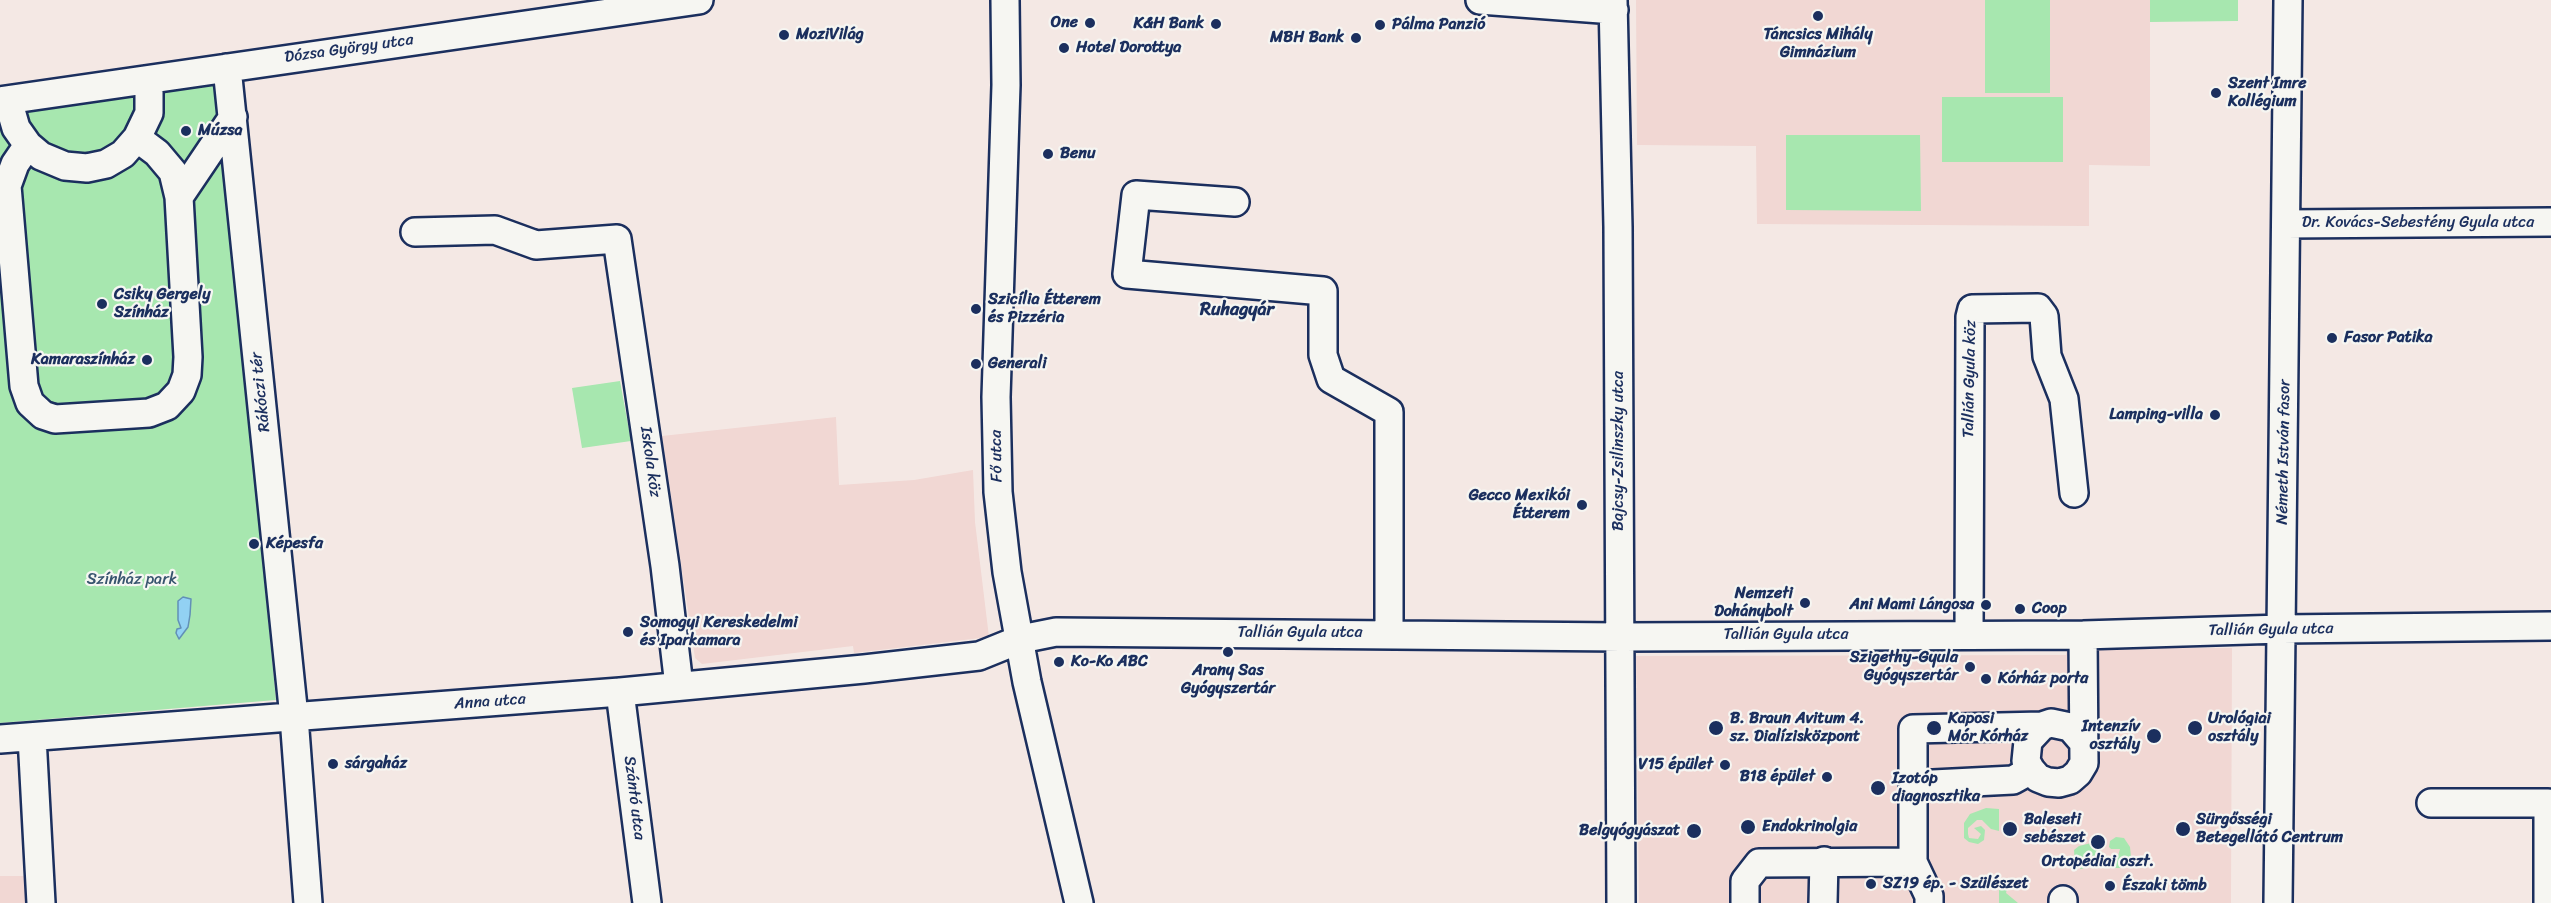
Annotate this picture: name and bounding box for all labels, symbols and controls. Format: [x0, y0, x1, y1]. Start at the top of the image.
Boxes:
marker: Táncsics Mihály Gimnázium [1811, 9, 1825, 23]
place label: One [1051, 13, 1078, 33]
place label: K&H Bank [1133, 14, 1204, 34]
place label: Pálma Panzió [1392, 15, 1485, 35]
marker: One [1083, 16, 1097, 30]
marker: K&H Bank [1209, 17, 1223, 31]
marker: Pálma Panzió [1373, 18, 1387, 32]
place label: MoziVilág [796, 25, 864, 45]
place label: Táncsics Mihály Gimnázium [1763, 25, 1873, 63]
marker: MoziVilág [777, 28, 791, 42]
place label: MBH Bank [1270, 28, 1344, 48]
street label: Dózsa György utca [283, 30, 415, 68]
marker: MBH Bank [1349, 31, 1363, 45]
place label: Hotel Dorottya [1076, 38, 1181, 58]
marker: Hotel Dorottya [1057, 41, 1071, 55]
place label: Szent Imre Kollégium [2228, 74, 2307, 112]
marker: Szent Imre Kollégium [2209, 86, 2223, 100]
place label: Múzsa [198, 121, 243, 141]
marker: Múzsa [179, 124, 193, 138]
place label: Benu [1060, 144, 1096, 164]
marker: Benu [1041, 147, 1055, 161]
street label: Dr. Kovács-Sebestény Gyula utca [2302, 213, 2534, 233]
place label: Csiky Gergely Színház [114, 285, 211, 323]
place label: Szicília Étterem és Pizzéria [988, 290, 1101, 328]
marker: Csiky Gergely Színház [95, 297, 109, 311]
district label: Ruhagyár [1200, 299, 1274, 321]
marker: Szicília Étterem és Pizzéria [969, 302, 983, 316]
street label: Tallián Gyula köz [1959, 320, 1981, 438]
place label: Fasor Patika [2344, 328, 2433, 348]
marker: Fasor Patika [2325, 331, 2339, 345]
place label: Kamaraszínház [31, 350, 135, 370]
street label: Rákóczi tér [247, 351, 275, 433]
marker: Kamaraszínház [140, 353, 154, 367]
place label: Generali [988, 354, 1047, 374]
marker: Generali [969, 357, 983, 371]
street label: Bajcsy-Zsilinszky utca [1609, 371, 1629, 531]
street label: Németh István fasor [2273, 379, 2295, 525]
place label: Lamping-villa [2109, 405, 2203, 425]
marker: Lamping-villa [2208, 408, 2222, 422]
street label: Iskola köz [636, 425, 664, 499]
street label: Fő utca [987, 430, 1007, 482]
place label: Gecco Mexikói Étterem [1469, 486, 1570, 524]
marker: Gecco Mexikói Étterem [1575, 498, 1589, 512]
place label: Képesfa [266, 534, 323, 554]
marker: Képesfa [247, 537, 261, 551]
park label: Színház park [87, 570, 177, 590]
place label: Nemzeti Dohánybolt [1714, 584, 1793, 622]
place label: Ani Mami Lángosa [1850, 595, 1974, 615]
marker: Nemzeti Dohánybolt [1798, 596, 1812, 610]
marker: Ani Mami Lángosa [1979, 598, 1993, 612]
place label: Coop [2032, 599, 2067, 619]
marker: Coop [2013, 602, 2027, 616]
place label: Somogyi Kereskedelmi és Iparkamara [640, 613, 798, 651]
street label: Tallián Gyula utca [2208, 619, 2334, 641]
street label: Tallián Gyula utca [1237, 623, 1363, 643]
marker: Somogyi Kereskedelmi és Iparkamara [621, 625, 635, 639]
street label: Tallián Gyula utca [1723, 625, 1849, 645]
marker: Arany Sas Gyógyszertár [1221, 645, 1235, 659]
place label: Szigethy-Gyula Gyógyszertár [1850, 648, 1958, 686]
place label: Ko-Ko ABC [1071, 652, 1148, 672]
marker: Ko-Ko ABC [1052, 655, 1066, 669]
marker: Szigethy-Gyula Gyógyszertár [1963, 660, 1977, 674]
place label: Arany Sas Gyógyszertár [1181, 661, 1275, 699]
place label: Kórház porta [1998, 669, 2088, 689]
marker: Kórház porta [1979, 672, 1993, 686]
street label: Anna utca [454, 690, 526, 714]
place label: B. Braun Avitum 4. sz. Dialízisközpont [1730, 709, 1864, 747]
place label: Kaposi Mór Kórház [1948, 709, 2028, 747]
place label: Urológiai osztály [2208, 709, 2271, 747]
place label: Intenzív osztály [2082, 717, 2140, 755]
marker: B. Braun Avitum 4. sz. Dialízisközpont [1707, 719, 1725, 737]
marker: Kaposi Mór Kórház [1925, 719, 1943, 737]
marker: Urológiai osztály [2186, 719, 2204, 737]
marker: Intenzív osztály [2145, 727, 2163, 745]
place label: sárgaház [345, 754, 407, 774]
street label: Szántó utca [619, 755, 649, 841]
place label: V15 épület [1638, 755, 1713, 775]
marker: sárgaház [326, 757, 340, 771]
marker: V15 épület [1718, 758, 1732, 772]
place label: B18 épület [1740, 767, 1815, 787]
place label: Izotóp diagnosztika [1892, 769, 1980, 807]
marker: B18 épület [1820, 770, 1834, 784]
marker: Izotóp diagnosztika [1869, 779, 1887, 797]
place label: Baleseti sebészet [2024, 810, 2086, 848]
place label: Sürgősségi Betegellátó Centrum [2196, 810, 2343, 848]
place label: Endokrinolgia [1762, 817, 1857, 837]
marker: Endokrinolgia [1739, 818, 1757, 836]
marker: Baleseti sebészet [2001, 820, 2019, 838]
marker: Sürgősségi Betegellátó Centrum [2174, 820, 2192, 838]
place label: Belgyógyászat [1579, 821, 1680, 841]
marker: Belgyógyászat [1685, 822, 1703, 840]
marker: Ortopédiai oszt. [2089, 833, 2107, 851]
place label: Ortopédiai oszt. [2042, 852, 2154, 872]
place label: SZ19 ép. - Szülészet [1883, 874, 2029, 894]
place label: Északi tömb [2122, 876, 2207, 896]
marker: SZ19 ép. - Szülészet [1864, 877, 1878, 891]
marker: Északi tömb [2103, 879, 2117, 893]

